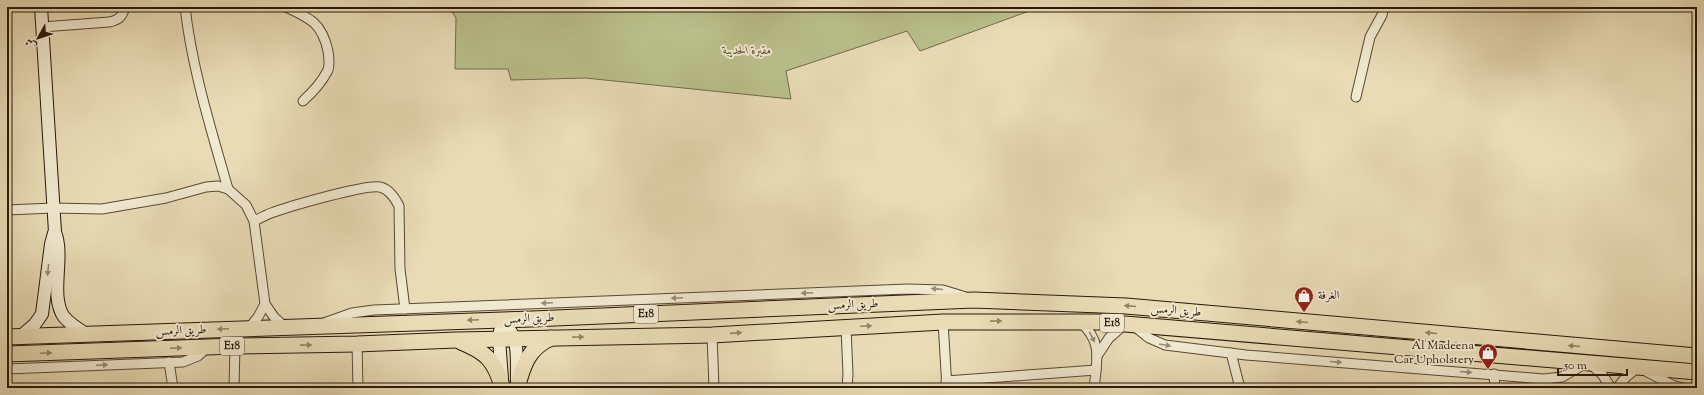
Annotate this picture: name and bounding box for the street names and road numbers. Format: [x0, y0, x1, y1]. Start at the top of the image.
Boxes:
street label: طريق الرمس [827, 295, 879, 315]
street label: طريق الرمس [1150, 300, 1202, 322]
road number: E18 [634, 305, 658, 323]
street label: طريق الرمس [503, 309, 555, 329]
road number: E18 [1100, 314, 1124, 332]
street label: طريق الرمس [155, 321, 207, 341]
road number: E18 [220, 337, 244, 355]

